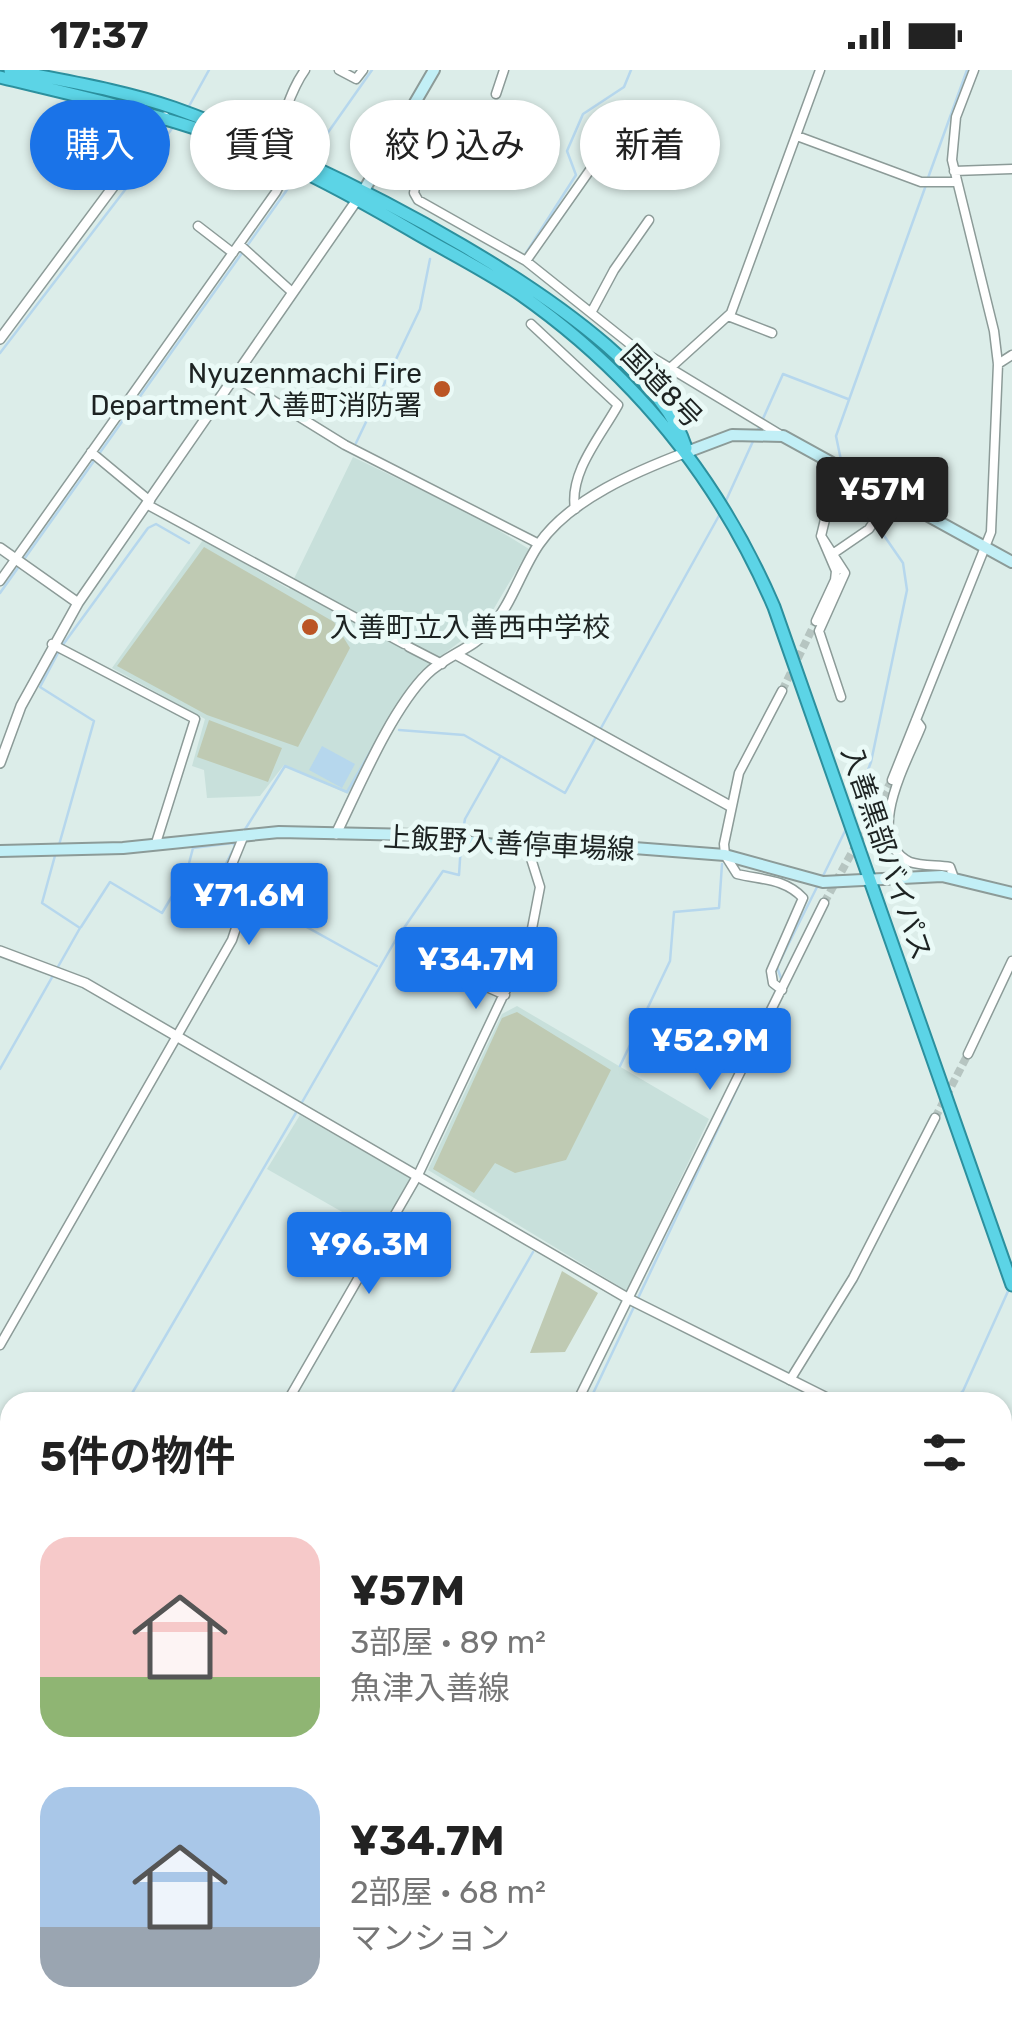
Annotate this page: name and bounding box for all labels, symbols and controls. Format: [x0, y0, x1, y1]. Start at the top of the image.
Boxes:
text: 17:37 [50, 12, 149, 58]
chip: 購入 [30, 100, 170, 190]
chip: 賃貸 [190, 100, 330, 190]
chip: 絞り込み [350, 100, 560, 190]
chip: 新着 [580, 100, 720, 190]
street label: 国道8号 [614, 338, 709, 434]
place label: Nyuzenmachi Fire Department 入善町消防署 [90, 357, 422, 422]
marker: Nyuzenmachi Fire Department 入善町消防署 [431, 378, 453, 400]
pin: ¥57M [823, 457, 941, 542]
text: ¥57M [838, 470, 926, 508]
place label: 入善町立入善西中学校 [330, 611, 610, 644]
marker: 入善町立入善西中学校 [299, 616, 321, 638]
street label: 入善黒部バイパス [835, 742, 939, 964]
street label: 上飯野入善停車場線 [382, 820, 636, 867]
pin: ¥71.6M [168, 863, 330, 948]
text: ¥71.6M [193, 876, 305, 914]
pin: ¥34.7M [395, 927, 557, 1012]
text: ¥34.7M [417, 940, 535, 978]
pin: ¥52.9M [629, 1008, 791, 1093]
text: ¥52.9M [651, 1021, 769, 1059]
pin: ¥96.3M [288, 1212, 450, 1297]
text: ¥96.3M [309, 1225, 429, 1263]
icon: filters [917, 1425, 972, 1480]
text: 5件の物件 [40, 1432, 235, 1482]
text: ¥57M [350, 1566, 465, 1616]
icon: home [120, 1577, 240, 1697]
text: 3部屋 · 89 m² [350, 1623, 546, 1661]
text: 魚津入善線 [350, 1669, 510, 1707]
text: ¥34.7M [350, 1816, 505, 1866]
icon: home [120, 1827, 240, 1947]
text: 2部屋 · 68 m² [350, 1873, 546, 1911]
text: マンション [350, 1919, 510, 1957]

